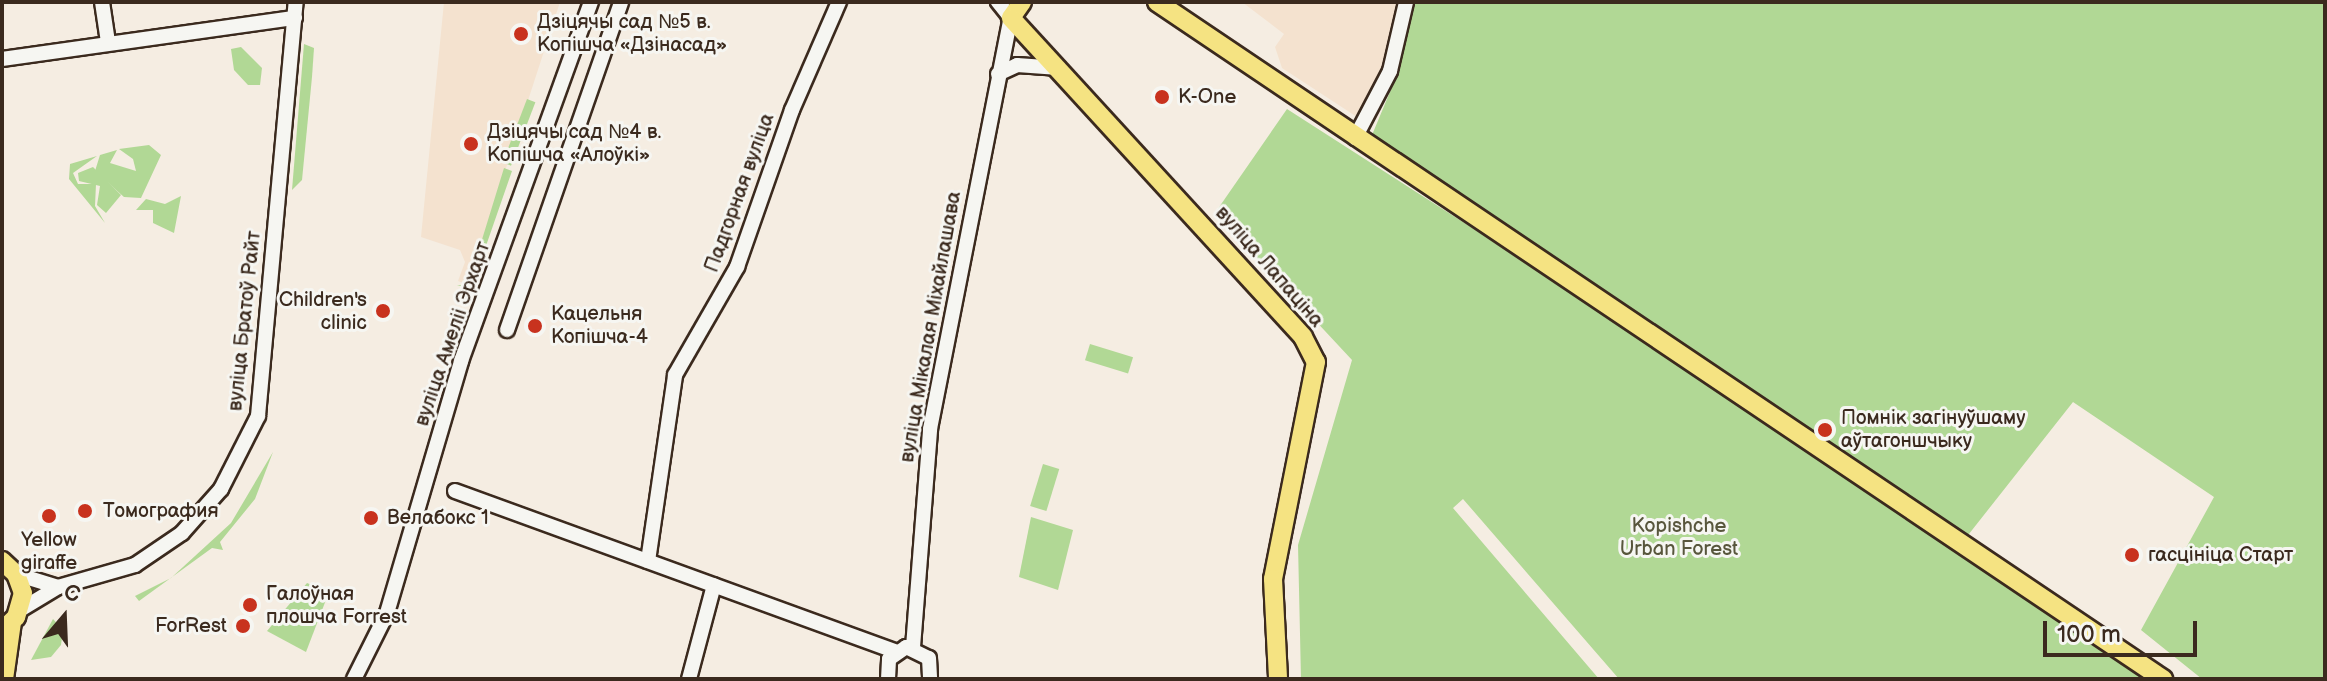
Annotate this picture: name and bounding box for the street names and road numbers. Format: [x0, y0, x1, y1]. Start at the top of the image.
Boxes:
street label: Падгорная вуліца [700, 110, 780, 276]
street label: вуліца Мікалая Міхайлашава [895, 190, 967, 464]
street label: вуліца Лапаціна [1210, 201, 1328, 333]
street label: вуліца Братоў Райт [224, 230, 266, 412]
street label: вуліца Амеліі Эрхарт [410, 239, 496, 429]

